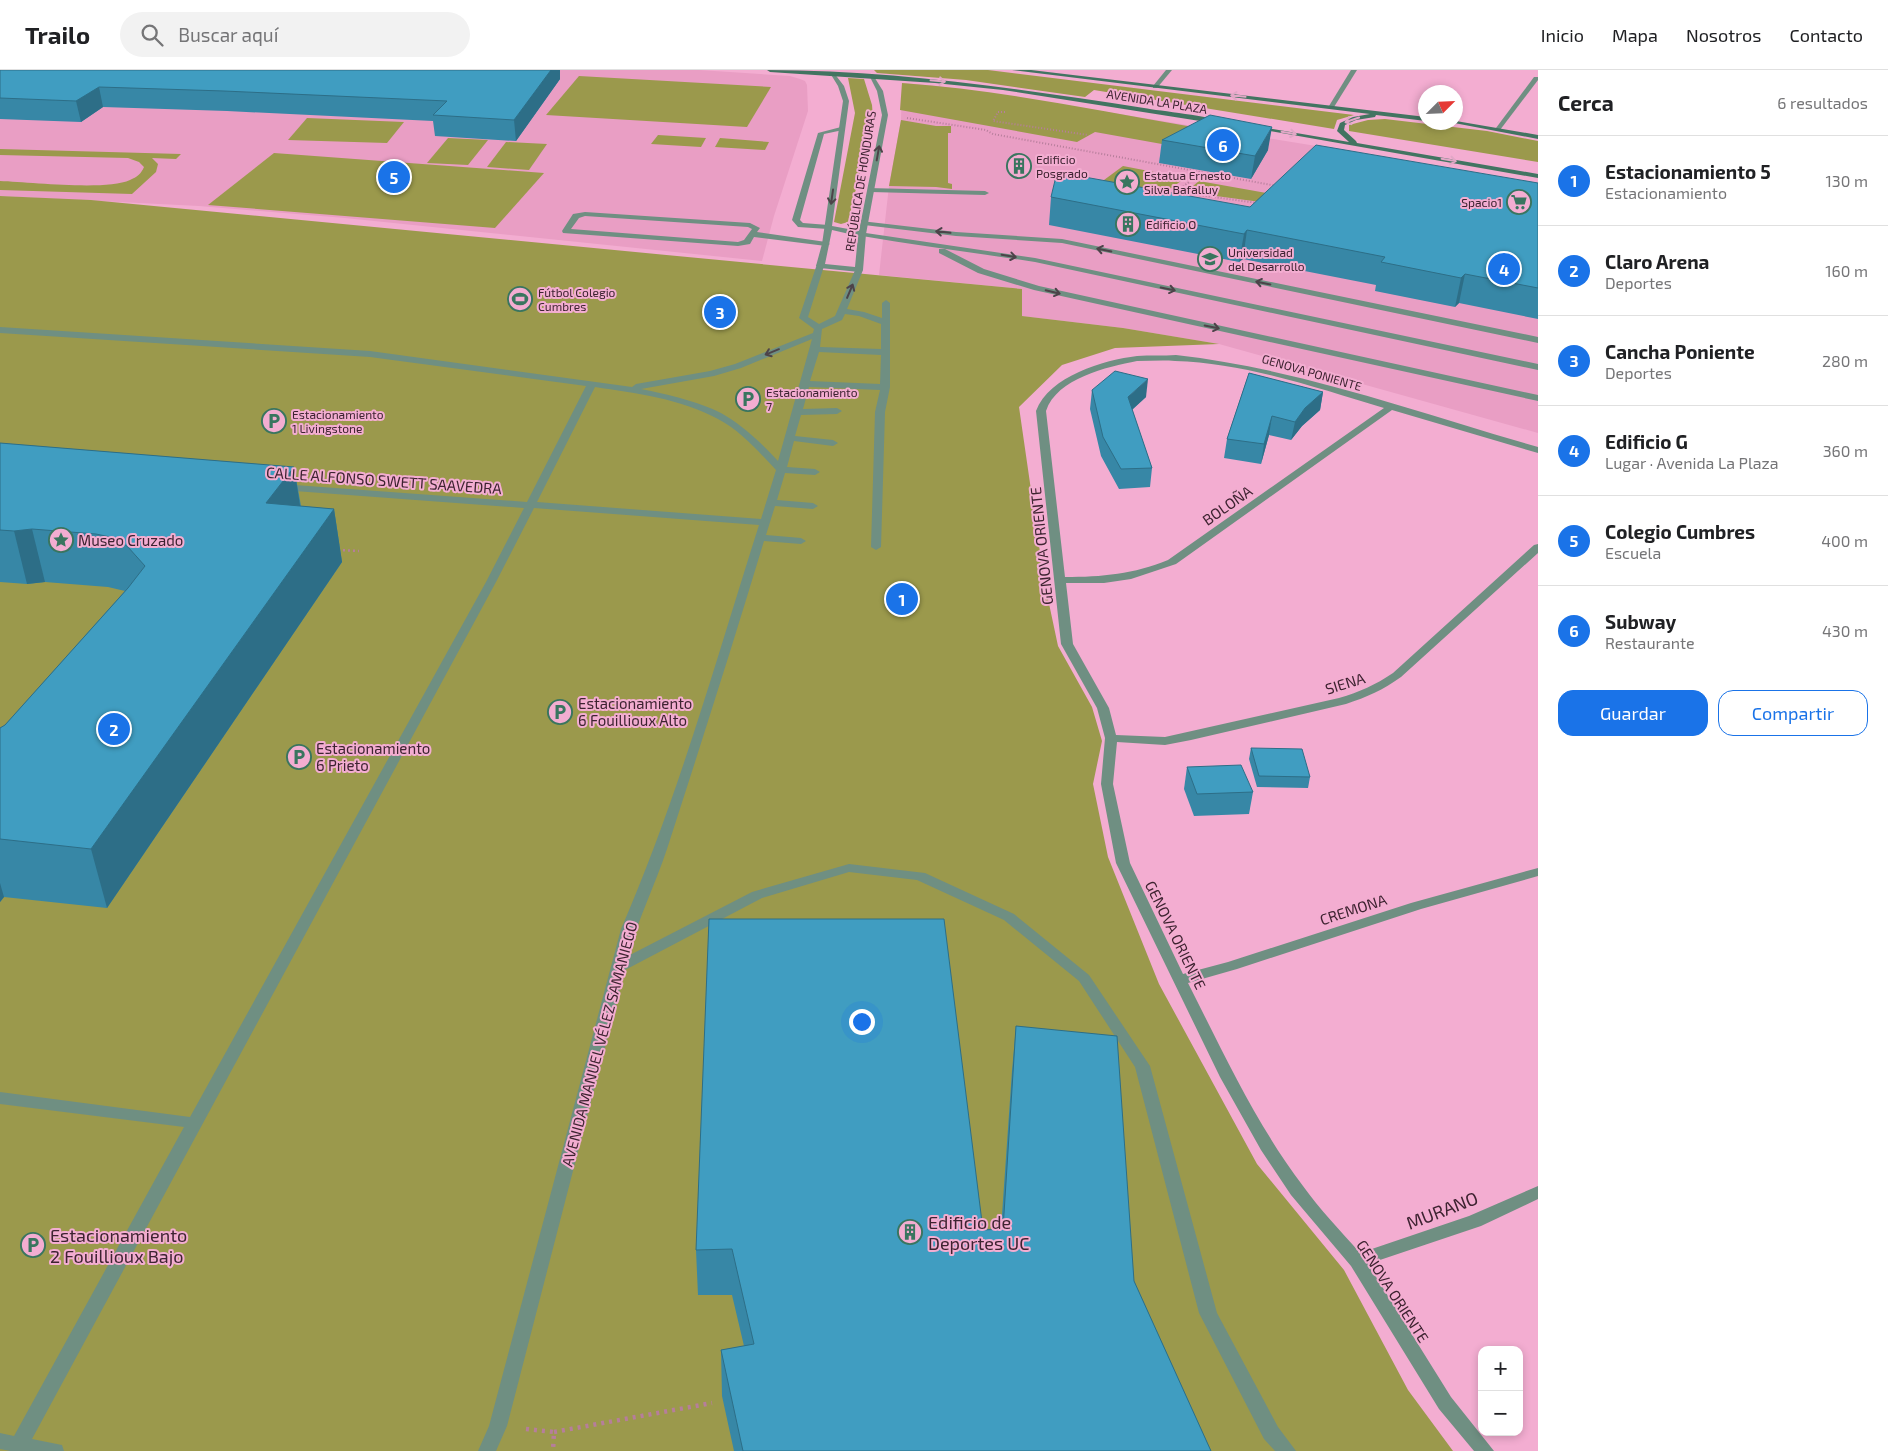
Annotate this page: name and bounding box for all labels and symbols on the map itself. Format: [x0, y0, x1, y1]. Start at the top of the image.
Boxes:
one-way arrow [930, 76, 946, 86]
north arrow [1418, 85, 1463, 130]
street label: AVENIDA LA PLAZA [1106, 86, 1209, 116]
one-way arrow [1230, 91, 1246, 101]
street label: REPÚBLICA DE HONDURAS [842, 109, 878, 252]
one-way arrow [1345, 116, 1360, 125]
pin: 6 [1207, 126, 1239, 164]
one-way arrow [1281, 129, 1297, 139]
one-way arrow [873, 145, 883, 161]
place label: Edificio Posgrado [1036, 152, 1088, 180]
building icon: Edificio Posgrado [1006, 153, 1032, 179]
one-way arrow [1441, 156, 1457, 166]
pin: 5 [378, 158, 410, 196]
place label: Estatua Ernesto Silva Bafalluy [1144, 168, 1231, 196]
place icon: Estatua Ernesto Silva Bafalluy [1114, 169, 1140, 195]
one-way arrow [827, 188, 837, 204]
supermarket icon: Spacio1 [1506, 189, 1532, 215]
place label: Spacio1 [1461, 195, 1502, 209]
building icon: Edificio O [1115, 211, 1141, 237]
place label: Edificio O [1146, 217, 1196, 231]
one-way arrow [935, 228, 951, 237]
one-way arrow [1096, 244, 1112, 254]
place label: Universidad del Desarrollo [1228, 245, 1305, 273]
school or university icon: Universidad del Desarrollo [1197, 246, 1223, 272]
pin: 4 [1488, 250, 1520, 288]
one-way arrow [1000, 251, 1016, 261]
one-way arrow [1255, 277, 1271, 287]
one-way arrow [846, 284, 856, 299]
place label: Fútbol Colegio Cumbres [538, 285, 616, 313]
one-way arrow [1159, 285, 1175, 294]
sports icon: Fútbol Colegio Cumbres [507, 286, 533, 312]
one-way arrow [1044, 288, 1060, 297]
pin: 3 [704, 293, 736, 331]
one-way arrow [1203, 322, 1219, 332]
one-way arrow [765, 348, 780, 357]
street label: GENOVA PONIENTE [1261, 351, 1364, 393]
place label: Estacionamiento 7 [766, 385, 858, 413]
parking icon: Estacionamiento 7 [735, 386, 761, 412]
place label: Estacionamiento 1 Livingstone [292, 407, 384, 435]
parking icon: Estacionamiento 1 Livingstone [261, 408, 287, 434]
street label: CALLE ALFONSO SWETT SAAVEDRA [266, 463, 503, 497]
street label: BOLOÑA [1199, 481, 1256, 529]
street label: GENOVA ORIENTE [1026, 486, 1056, 606]
place icon: Museo Cruzado [48, 527, 74, 553]
place label: Museo Cruzado [78, 531, 183, 549]
pin: 1 [886, 580, 918, 618]
street label: SIENA [1323, 668, 1368, 698]
place label: Estacionamiento 6 Fouillioux Alto [578, 694, 692, 729]
parking icon: Estacionamiento 6 Fouillioux Alto [547, 699, 573, 725]
pin: 2 [98, 710, 130, 748]
place label: Estacionamiento 6 Prieto [316, 739, 430, 774]
parking icon: Estacionamiento 6 Prieto [286, 744, 312, 770]
street label: GENOVA ORIENTE [1142, 878, 1210, 992]
street label: CREMONA [1317, 890, 1389, 928]
street label: AVENIDA MANUEL VÉLEZ SAMANIEGO [558, 920, 640, 1168]
your location [849, 1009, 875, 1035]
street label: MURANO [1403, 1186, 1481, 1234]
place label: Edificio de Deportes UC [928, 1211, 1029, 1254]
building icon: Edificio de Deportes UC [897, 1219, 923, 1245]
place label: Estacionamiento 2 Fouillioux Bajo [50, 1224, 187, 1267]
parking icon: Estacionamiento 2 Fouillioux Bajo [20, 1232, 46, 1258]
street label: GENOVA ORIENTE [1353, 1236, 1433, 1346]

